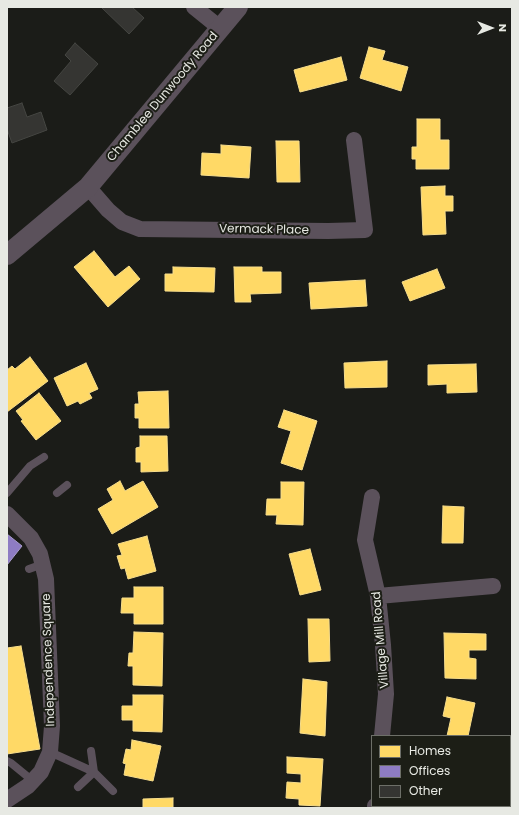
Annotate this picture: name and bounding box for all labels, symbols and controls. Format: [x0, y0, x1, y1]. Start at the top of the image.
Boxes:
north arrow [471, 8, 511, 48]
text: N [495, 24, 511, 32]
street label: Chamblee Dunwoody Road [104, 29, 222, 165]
street label: Vermack Place [219, 222, 309, 238]
street label: Village Mill Road [370, 591, 392, 689]
street label: Independence Square [39, 593, 59, 727]
legend [371, 735, 511, 807]
text: Homes [409, 742, 451, 759]
text: Offices [409, 762, 450, 779]
text: Other [409, 782, 442, 799]

